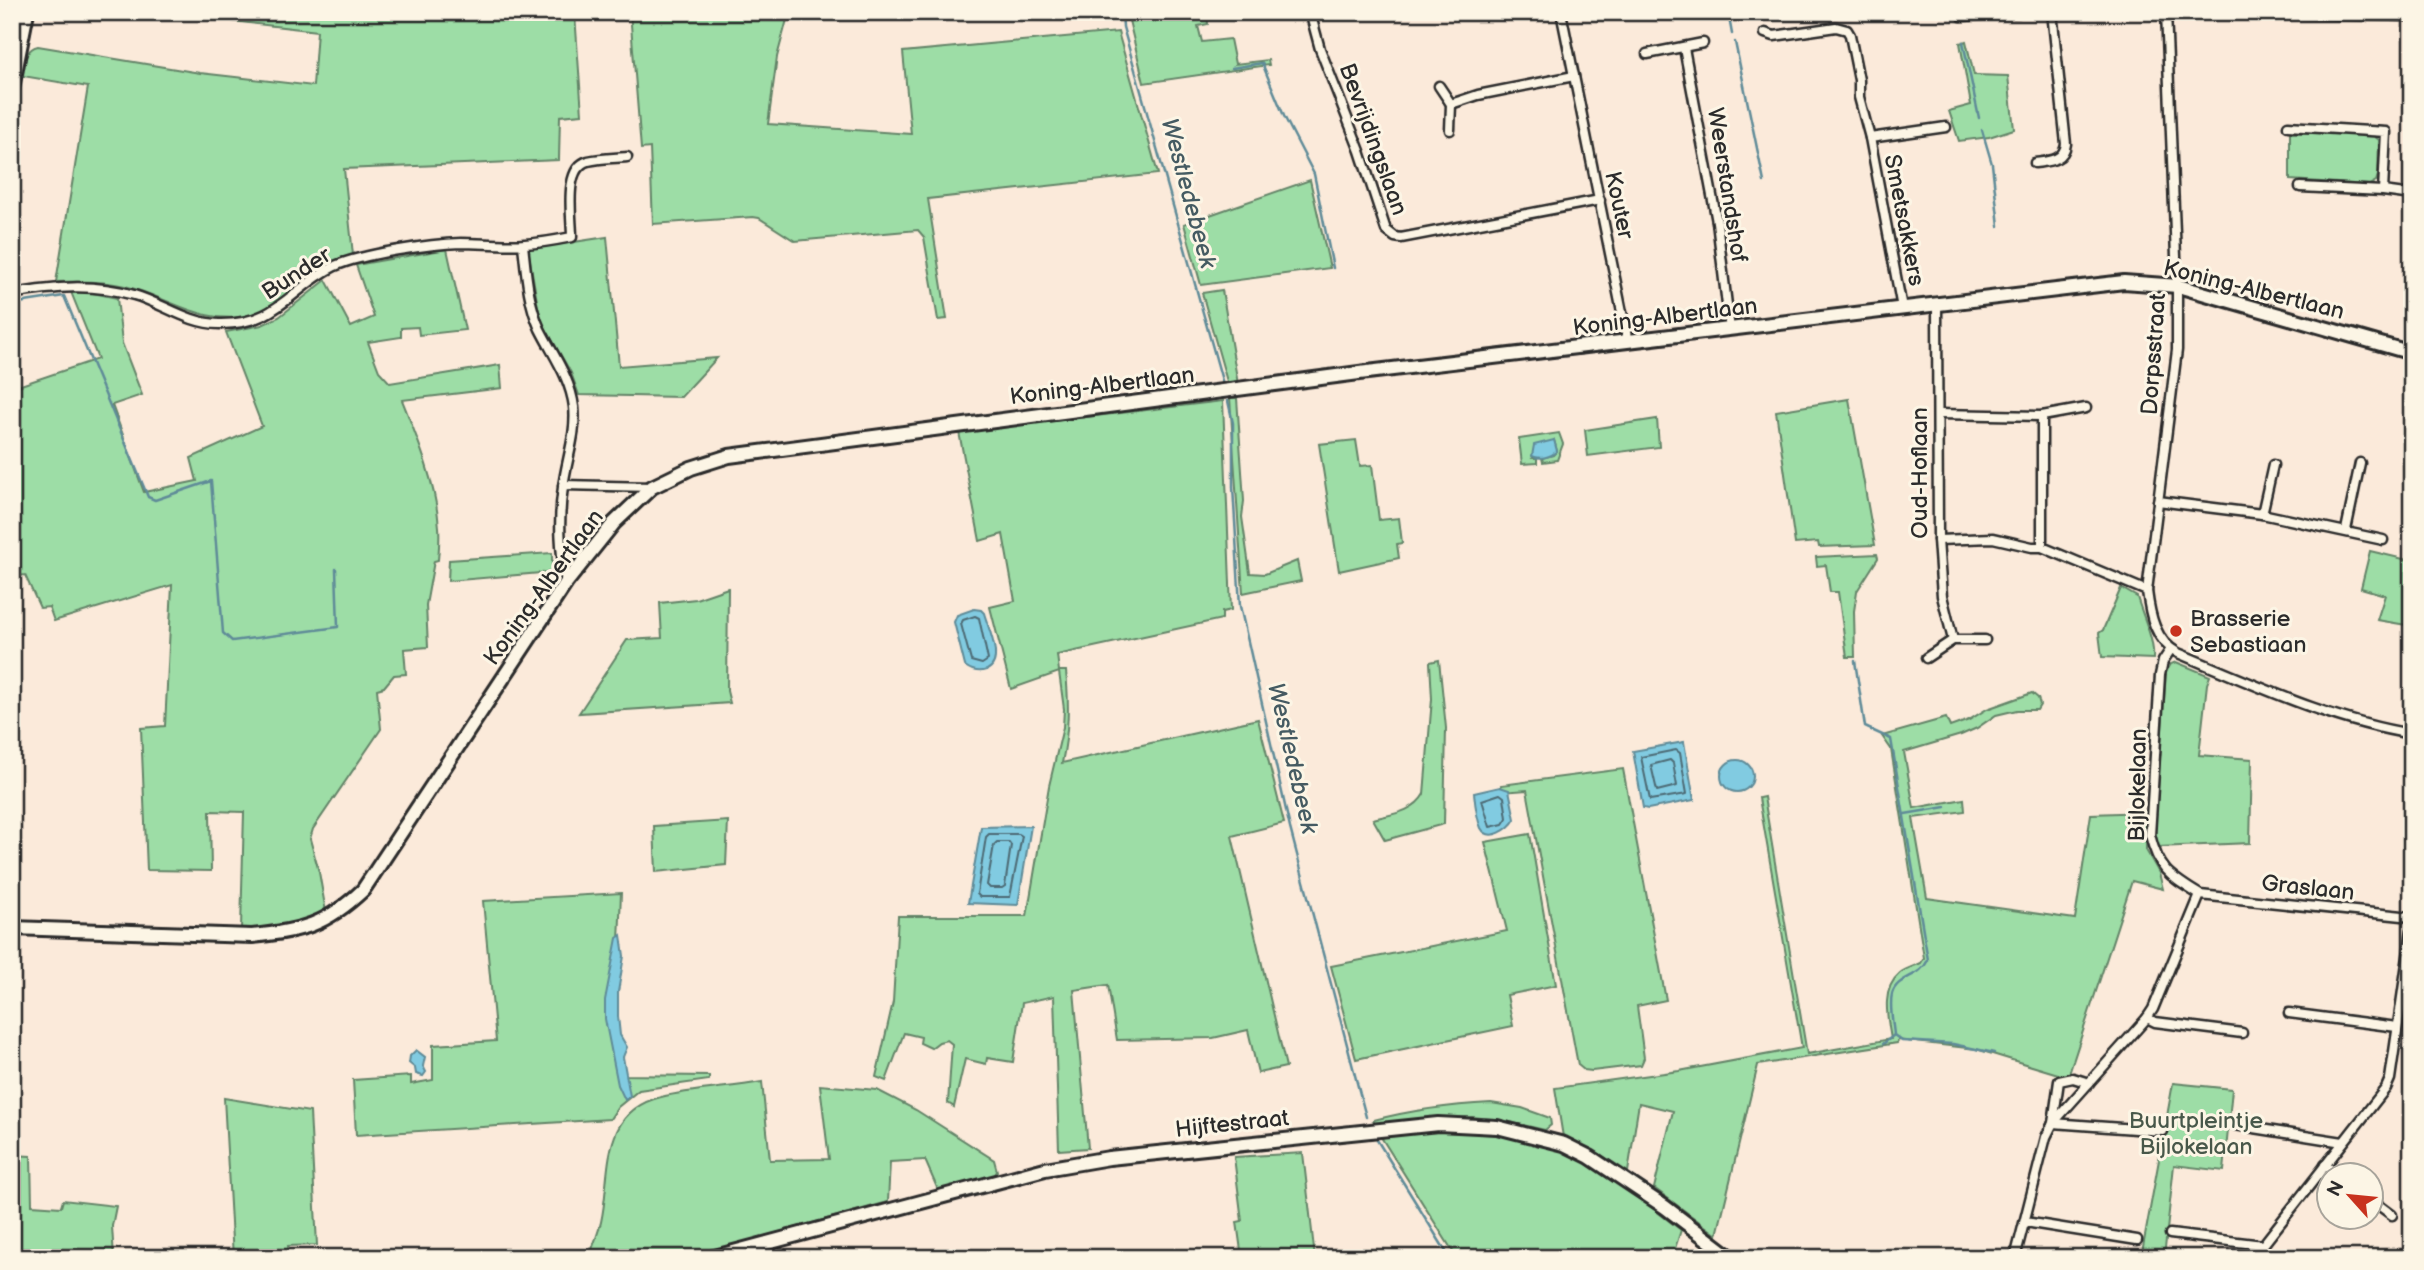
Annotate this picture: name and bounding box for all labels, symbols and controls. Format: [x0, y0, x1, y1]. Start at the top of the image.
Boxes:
street label: Bevrijdingslaan [1333, 60, 1414, 219]
street label: Weerstandshof [1701, 106, 1753, 265]
water label: Westledebeek [1155, 115, 1223, 273]
street label: Smetsakkers [1878, 152, 1930, 288]
street label: Kouter [1598, 169, 1640, 242]
street label: Bunder [257, 241, 337, 306]
street label: Koning-Albertlaan [2160, 254, 2347, 326]
street label: Koning-Albertlaan [1571, 292, 1759, 342]
street label: Dorpsstraat [2136, 292, 2172, 416]
street label: Koning-Albertlaan [1008, 361, 1196, 411]
street label: Oud-Hoflaan [1906, 407, 1934, 539]
street label: Koning-Albertlaan [478, 504, 610, 671]
place label: Brasserie Sebastiaan [2190, 605, 2306, 659]
marker: Brasserie Sebastiaan [2168, 623, 2184, 639]
water label: Westledebeek [1261, 680, 1324, 838]
street label: Bijlokelaan [2123, 728, 2153, 842]
street label: Graslaan [2260, 869, 2356, 907]
street label: Hijftestraat [1174, 1104, 1290, 1144]
park label: Buurtpleintje Bijlokelaan [2129, 1107, 2263, 1161]
north arrow [2316, 1162, 2386, 1232]
text: N [2323, 1177, 2350, 1201]

